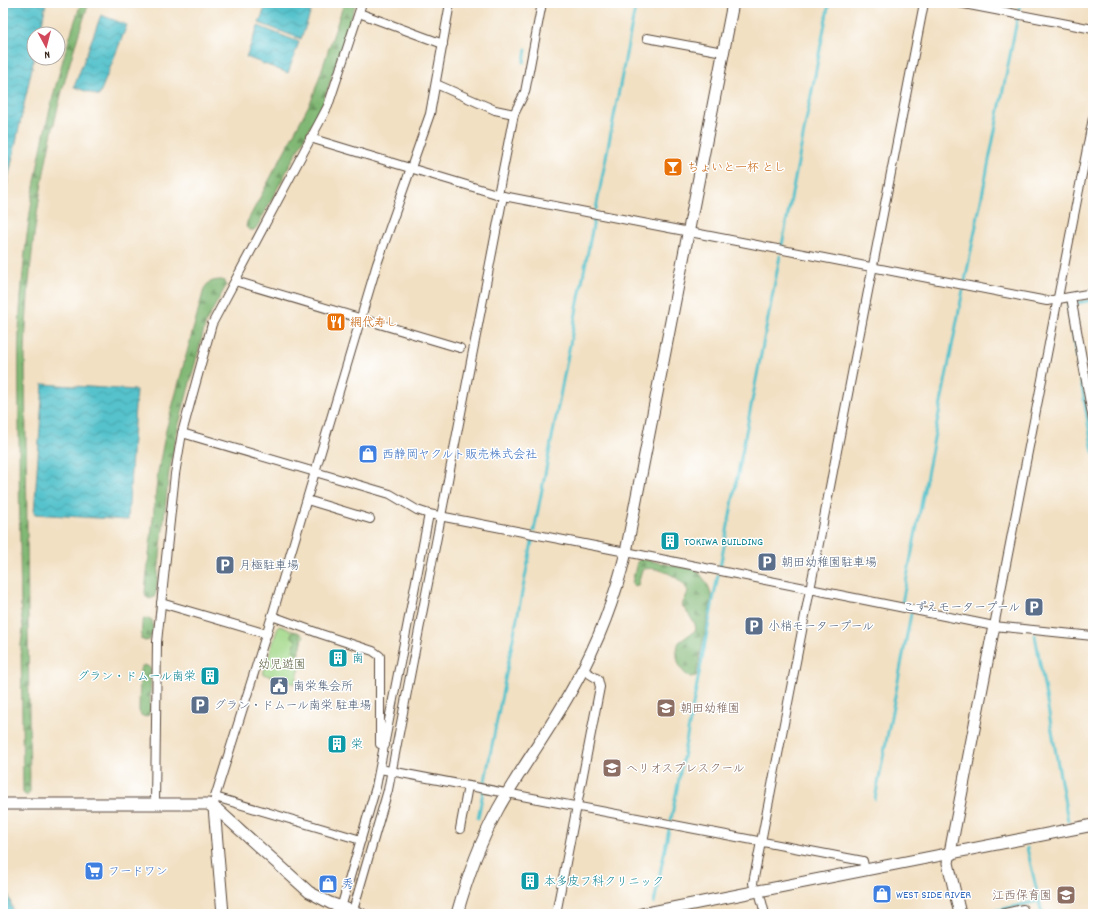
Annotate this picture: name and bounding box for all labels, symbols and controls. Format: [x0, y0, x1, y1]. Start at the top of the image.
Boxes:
north arrow [26, 26, 66, 66]
text: N [43, 46, 51, 62]
bar icon: ちょいと一杯 とし [662, 156, 684, 178]
place label: ちょいと一杯 とし [687, 160, 786, 177]
restaurant icon: 網代寿し [325, 311, 347, 333]
place label: 網代寿し [350, 315, 398, 332]
shop icon: 西静岡ヤクルト販売株式会社 [357, 443, 379, 465]
place label: 西静岡ヤクルト販売株式会社 [382, 447, 537, 464]
building icon: TOKIWA BUILDING [659, 530, 681, 552]
place label: TOKIWA BUILDING [684, 534, 763, 551]
parking icon: 朝田幼稚園駐車場 [756, 551, 778, 573]
parking icon: 月極駐車場 [214, 554, 236, 576]
place label: 朝田幼稚園駐車場 [781, 555, 877, 572]
place label: 月極駐車場 [239, 558, 299, 575]
parking icon: こずえモータープール [1023, 596, 1045, 618]
place label: こずえモータープール [903, 600, 1020, 617]
parking icon: 小梢モータープール [743, 615, 765, 637]
place label: 小梢モータープール [768, 619, 874, 636]
building icon: 南 [327, 647, 349, 669]
place label: 南 [352, 651, 364, 668]
park label: 幼児遊園 [258, 657, 306, 674]
building icon: グラン・ドムール南栄 [199, 665, 221, 687]
place label: グラン・ドムール南栄 [77, 669, 196, 686]
public building icon: 南栄集会所 [268, 675, 290, 697]
place label: 南栄集会所 [293, 679, 353, 696]
parking icon: グラン・ドムール南栄 駐車場 [189, 694, 211, 716]
school or university icon: 朝田幼稚園 [655, 697, 677, 719]
place label: グラン・ドムール南栄 駐車場 [214, 698, 372, 715]
place label: 朝田幼稚園 [680, 701, 740, 718]
building icon: 栄 [326, 733, 348, 755]
place label: 栄 [351, 737, 363, 754]
school or university icon: ヘリオスプレスクール [601, 757, 623, 779]
place label: ヘリオスプレスクール [626, 761, 745, 778]
supermarket icon: フードワン [83, 860, 105, 882]
place label: フードワン [108, 864, 168, 881]
building icon: 本多皮フ科クリニック [519, 870, 541, 892]
shop icon: 秀 [317, 873, 339, 895]
place label: 本多皮フ科クリニック [544, 874, 664, 891]
place label: 秀 [342, 877, 354, 894]
shop icon: WEST SIDE RIVER [871, 883, 893, 905]
school or university icon: 江西保育園 [1055, 884, 1077, 906]
place label: WEST SIDE RIVER [896, 887, 971, 904]
place label: 江西保育園 [992, 888, 1052, 905]

